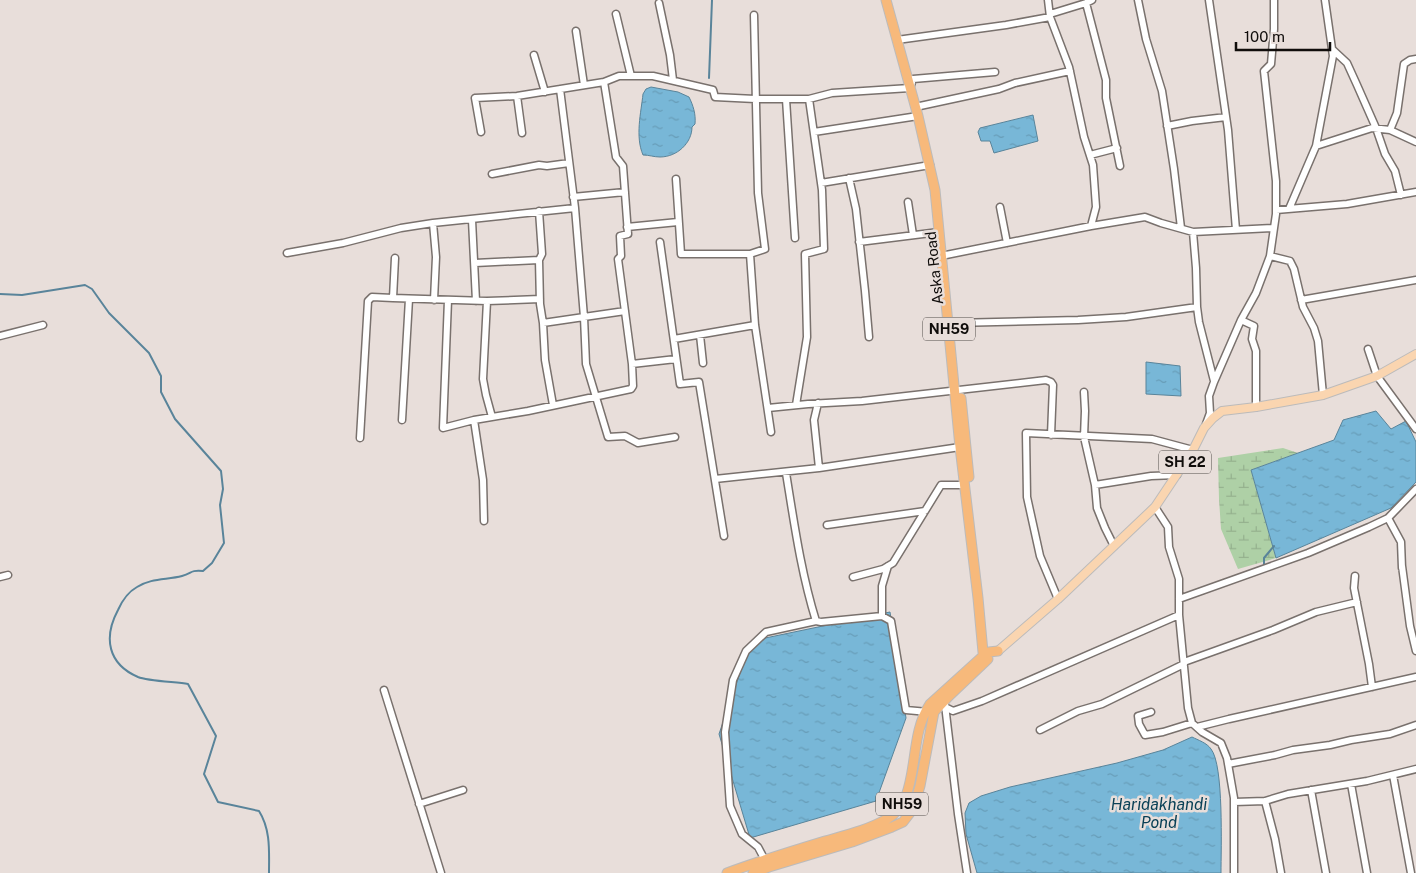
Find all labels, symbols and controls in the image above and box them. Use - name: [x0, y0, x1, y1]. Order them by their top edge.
- scale bar: [1236, 20, 1330, 52]
- text: 100 m: [1244, 28, 1285, 45]
- street label: Aska Road: [922, 230, 946, 306]
- road number: NH59: [923, 318, 975, 340]
- road number: SH 22: [1159, 451, 1211, 474]
- road number: NH59: [876, 792, 928, 816]
- water label: Haridakhandi Pond: [1111, 795, 1207, 832]

